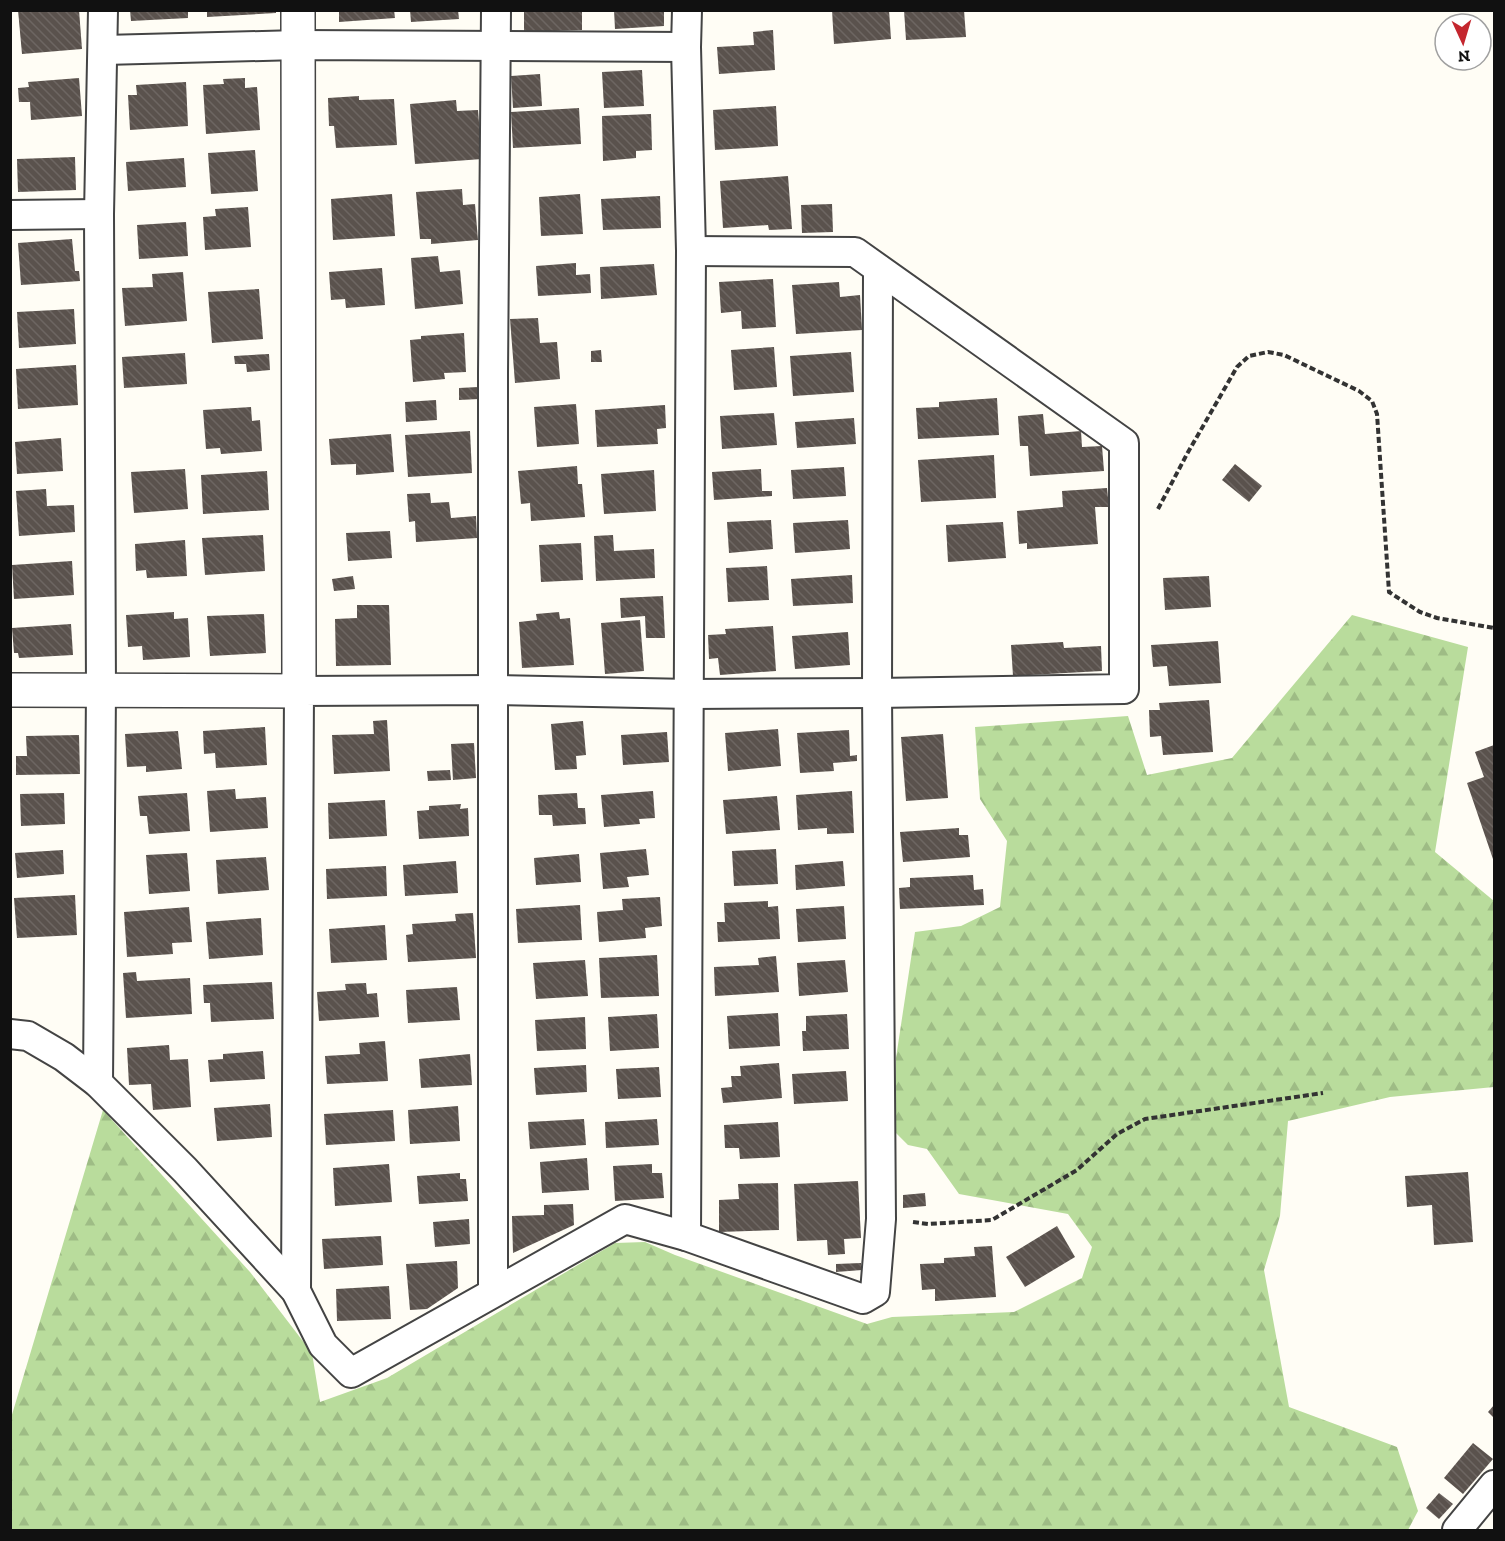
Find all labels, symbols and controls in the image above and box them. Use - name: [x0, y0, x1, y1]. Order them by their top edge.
- north arrow: [1433, 12, 1493, 72]
- text: N: [1457, 47, 1471, 66]

